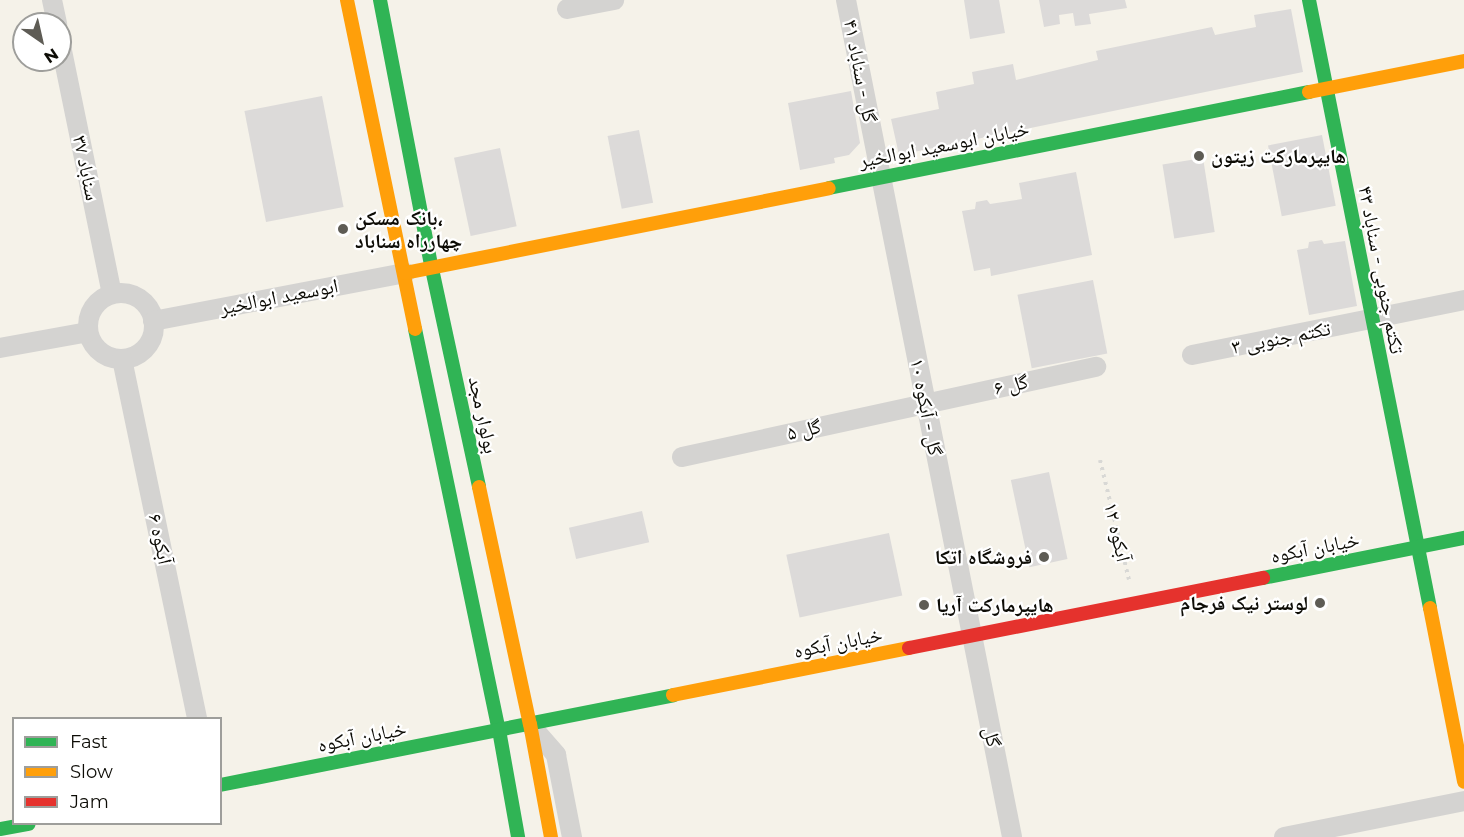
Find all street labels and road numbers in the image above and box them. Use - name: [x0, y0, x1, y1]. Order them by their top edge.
- street label: گل - سناباد ۴۱: [838, 17, 882, 125]
- street label: خیابان ابوسعید ابوالخیر: [857, 117, 1031, 173]
- street label: سناباد ۳۷: [67, 133, 105, 203]
- street label: تکتم جنوبی - سناباد ۴۳: [1353, 184, 1409, 356]
- street label: ابوسعید ابوالخیر: [218, 274, 340, 320]
- street label: تکتم جنوبی ۳: [1229, 317, 1333, 359]
- street label: گل - آبکوه ۱۰: [905, 356, 947, 458]
- street label: گل ۶: [992, 370, 1030, 400]
- street label: بولوار مجد: [463, 374, 503, 456]
- street label: گل ۵: [785, 414, 823, 446]
- street label: آبکوه ۱۲: [1099, 500, 1135, 564]
- street label: آبکوه ۶: [143, 511, 177, 567]
- street label: خیابان آبکوه: [1269, 528, 1361, 568]
- street label: خیابان آبکوه: [792, 623, 884, 663]
- street label: خیابان آبکوه: [316, 717, 408, 757]
- street label: گل: [978, 725, 1006, 749]

